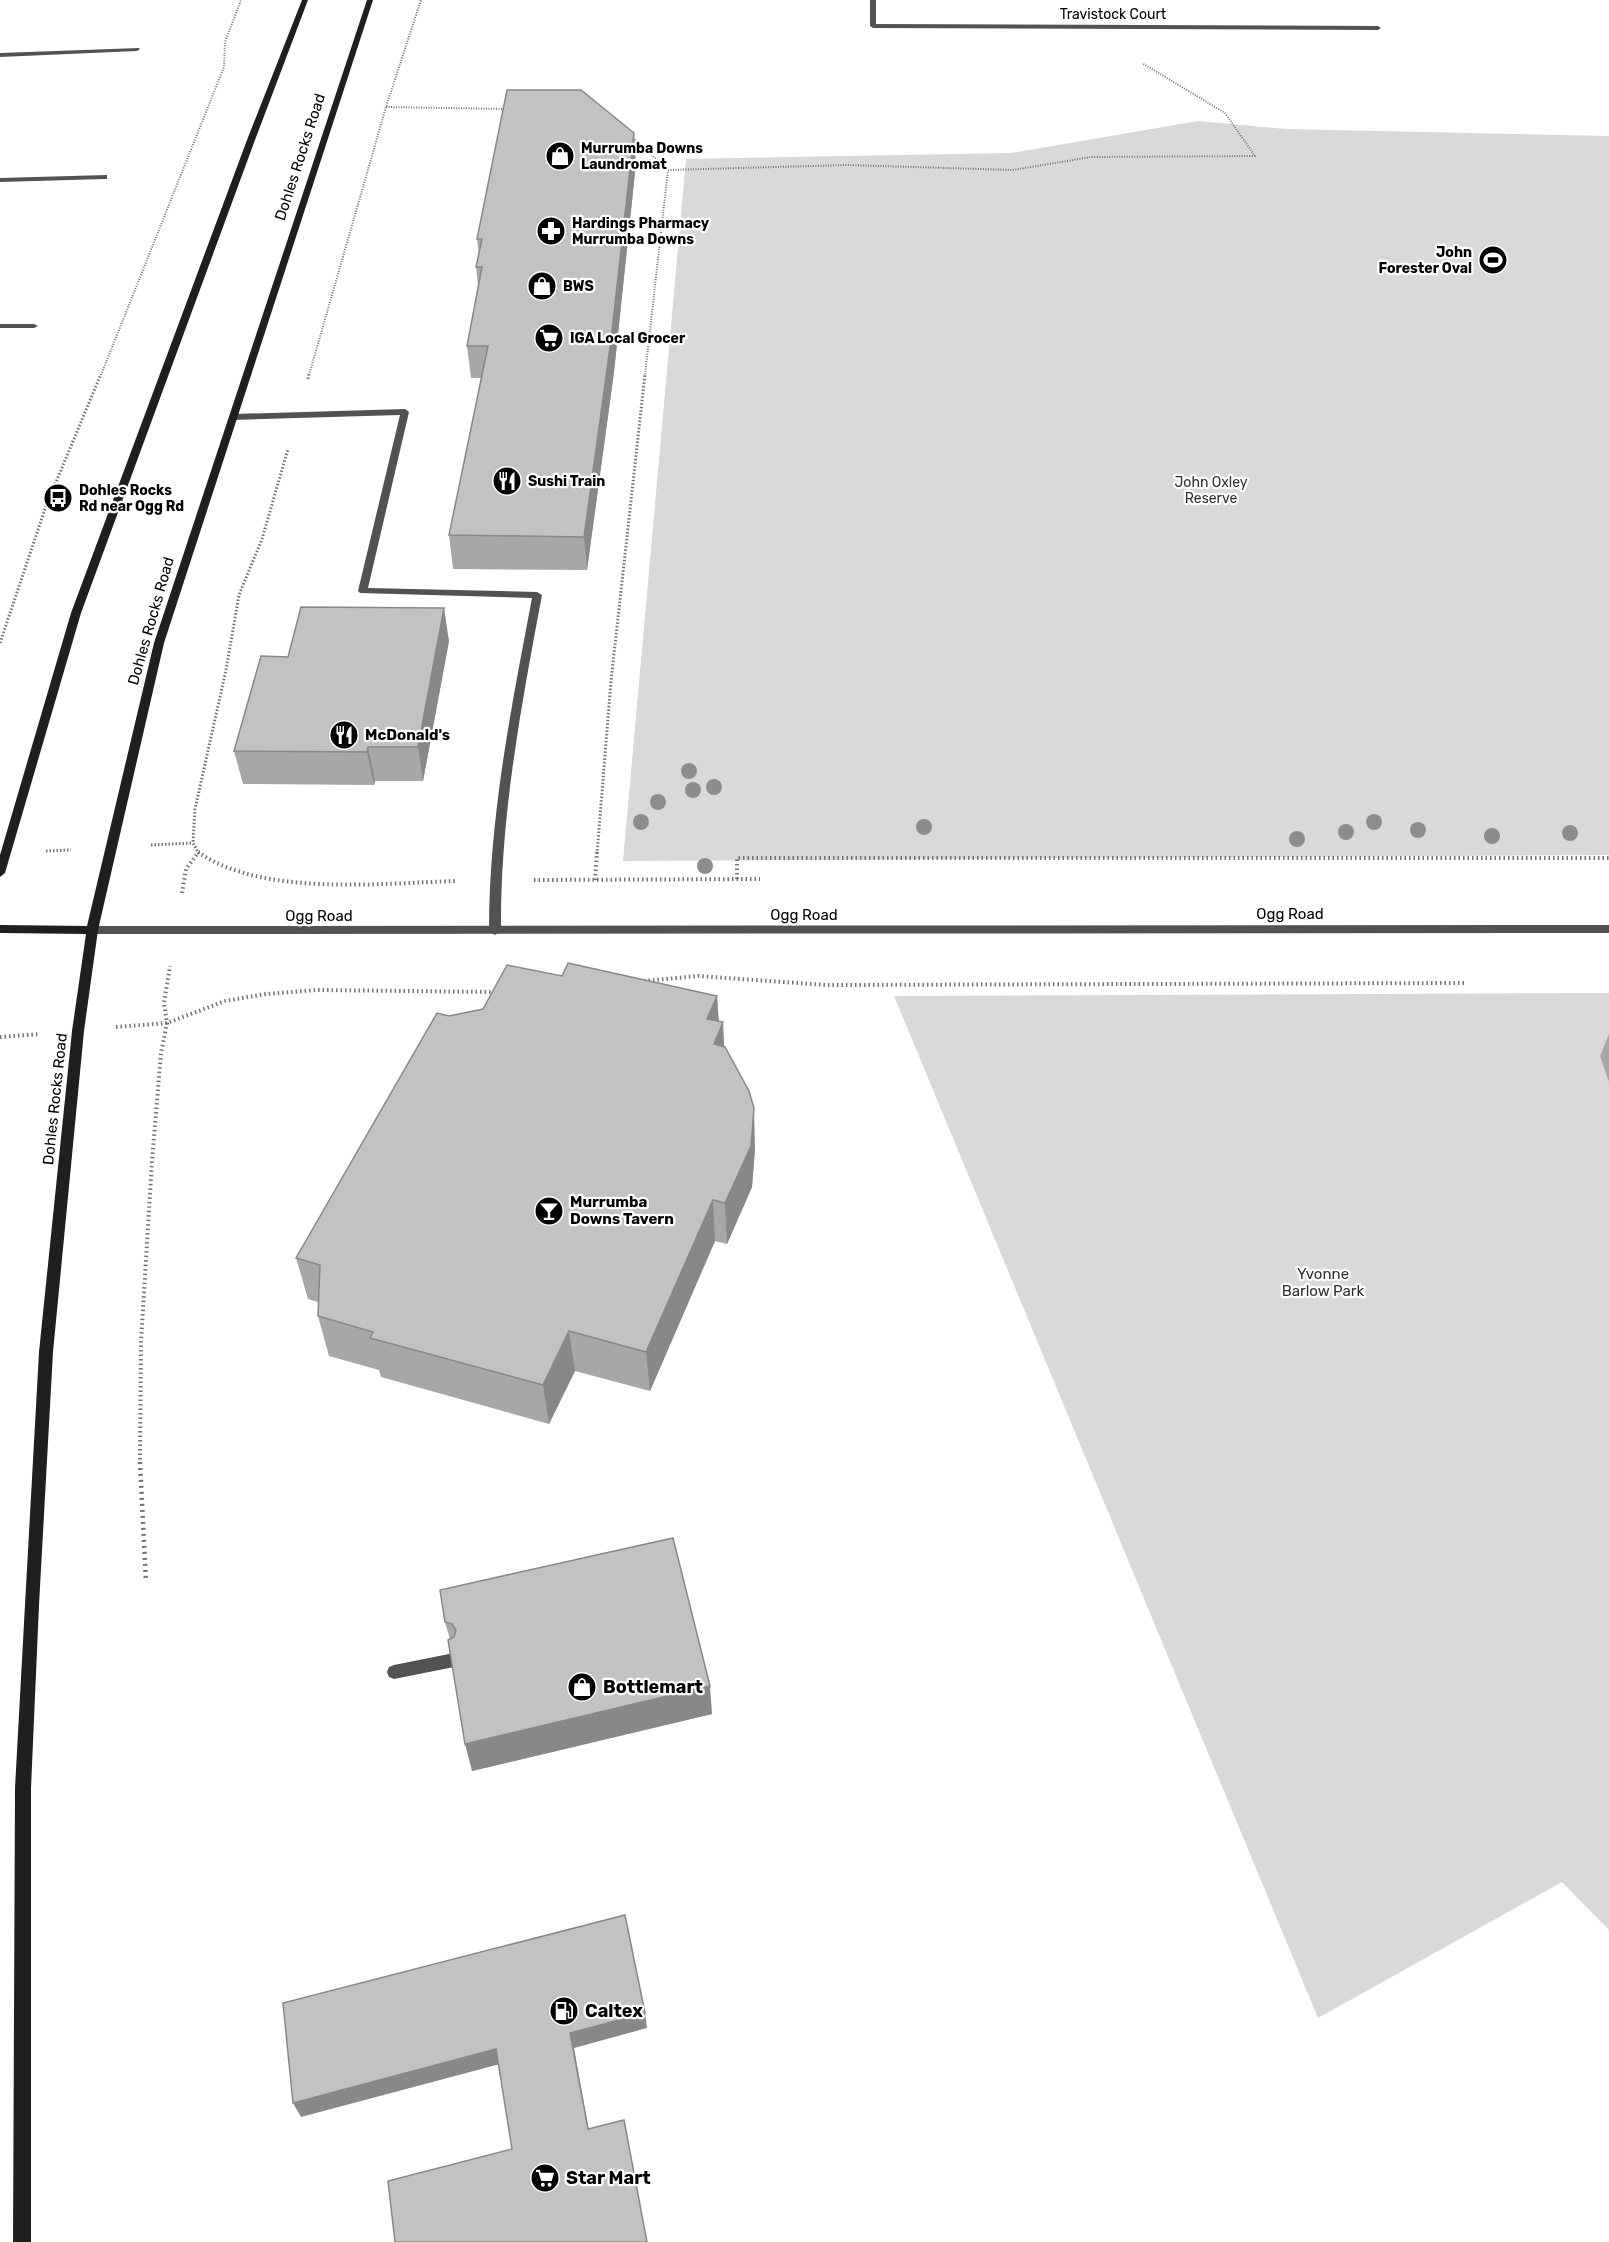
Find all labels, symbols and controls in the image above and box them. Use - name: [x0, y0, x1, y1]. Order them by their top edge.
- street label: Travistock Court: [1060, 6, 1167, 23]
- street label: Dohles Rocks Road: [271, 91, 329, 223]
- shop icon: Murrumba Downs Laundromat: [544, 140, 576, 172]
- place label: Murrumba Downs Laundromat: [581, 140, 703, 173]
- pharmacy icon: Hardings Pharmacy Murrumba Downs: [535, 215, 567, 247]
- place label: Hardings Pharmacy Murrumba Downs: [572, 215, 710, 248]
- place label: John Forester Oval: [1378, 244, 1472, 277]
- sports icon: John Forester Oval: [1477, 244, 1509, 276]
- shop icon: BWS: [526, 270, 558, 302]
- place label: BWS: [563, 278, 594, 295]
- supermarket icon: IGA Local Grocer: [533, 322, 565, 354]
- place label: IGA Local Grocer: [570, 330, 686, 347]
- restaurant icon: Sushi Train: [491, 465, 523, 497]
- place label: Sushi Train: [528, 473, 605, 490]
- park label: John Oxley Reserve: [1174, 474, 1248, 507]
- bus stop icon: Dohles Rocks Rd near Ogg Rd: [42, 482, 74, 514]
- place label: Dohles Rocks Rd near Ogg Rd: [79, 482, 184, 515]
- street label: Dohles Rocks Road: [124, 555, 178, 687]
- restaurant icon: McDonald's: [328, 719, 360, 751]
- place label: McDonald's: [365, 726, 450, 744]
- street label: Ogg Road: [1256, 905, 1324, 923]
- street label: Ogg Road: [770, 906, 838, 924]
- street label: Ogg Road: [285, 907, 353, 925]
- street label: Dohles Rocks Road: [39, 1032, 71, 1166]
- place label: Murrumba Downs Tavern: [570, 1193, 674, 1228]
- bar icon: Murrumba Downs Tavern: [533, 1195, 565, 1227]
- park label: Yvonne Barlow Park: [1282, 1265, 1365, 1300]
- shop icon: Bottlemart: [566, 1671, 598, 1703]
- place label: Bottlemart: [603, 1676, 703, 1698]
- fuel station icon: Caltex: [548, 1995, 580, 2027]
- place label: Caltex: [585, 2000, 643, 2022]
- supermarket icon: Star Mart: [529, 2162, 561, 2194]
- place label: Star Mart: [566, 2167, 651, 2189]

